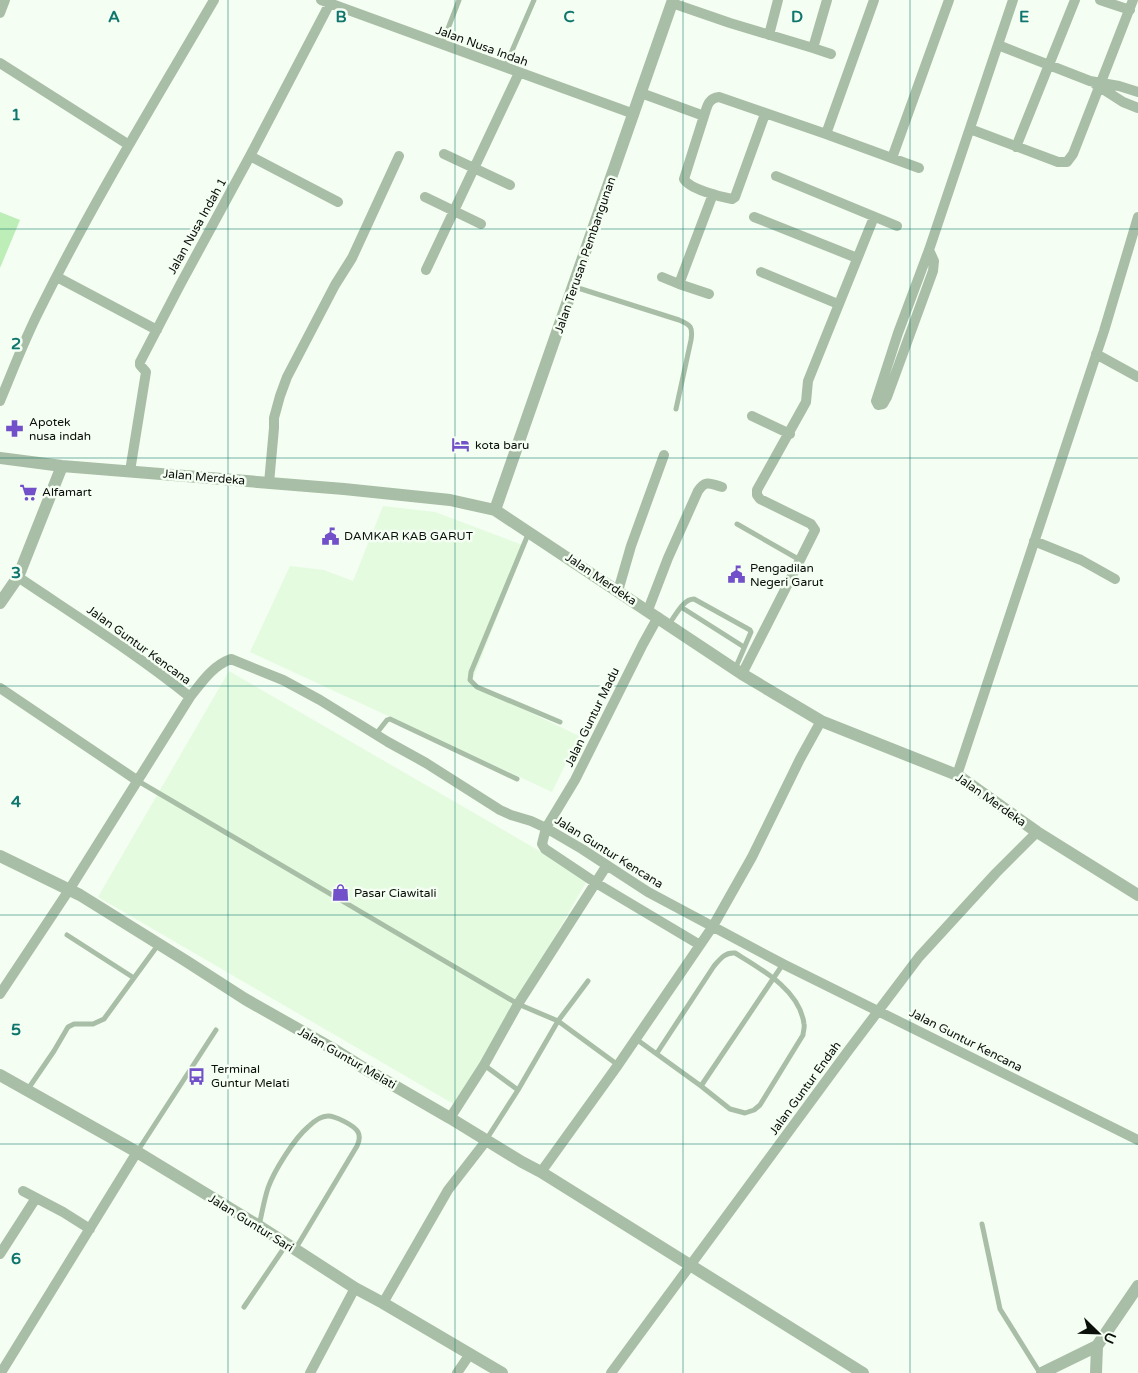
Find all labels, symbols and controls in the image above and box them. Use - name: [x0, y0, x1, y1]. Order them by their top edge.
- text: A: [108, 7, 120, 27]
- text: B: [335, 7, 347, 27]
- text: C: [563, 7, 575, 27]
- text: D: [791, 7, 803, 27]
- text: E: [1019, 7, 1029, 27]
- street label: Jalan Nusa Indah: [434, 23, 530, 69]
- text: 1: [11, 105, 21, 125]
- street label: Jalan Nusa Indah 1: [165, 175, 229, 277]
- street label: Jalan Terusan Pembangunan: [552, 175, 618, 335]
- text: 2: [11, 334, 21, 354]
- place label: Apotek nusa indah: [29, 415, 91, 443]
- pharmacy icon: Apotek nusa indah: [5, 419, 25, 439]
- hotel icon: kota baru: [451, 435, 471, 455]
- place label: kota baru: [475, 438, 529, 452]
- street label: Jalan Merdeka: [162, 466, 246, 488]
- supermarket icon: Alfamart: [18, 482, 38, 502]
- place label: Alfamart: [42, 485, 92, 499]
- public building icon: DAMKAR KAB GARUT: [320, 526, 340, 546]
- place label: DAMKAR KAB GARUT: [344, 529, 474, 543]
- street label: Jalan Merdeka: [563, 550, 639, 608]
- place label: Pengadilan Negeri Garut: [750, 561, 824, 589]
- text: 3: [11, 563, 21, 583]
- public building icon: Pengadilan Negeri Garut: [726, 565, 746, 585]
- street label: Jalan Guntur Kencana: [84, 603, 194, 687]
- street label: Jalan Guntur Madu: [562, 665, 622, 769]
- street label: Jalan Merdeka: [953, 771, 1029, 829]
- text: 4: [11, 792, 21, 812]
- street label: Jalan Guntur Kencana: [552, 813, 666, 891]
- shop icon: Pasar Ciawitali: [330, 883, 350, 903]
- place label: Pasar Ciawitali: [354, 886, 436, 900]
- street label: Jalan Guntur Kencana: [907, 1005, 1025, 1075]
- text: 5: [11, 1020, 21, 1040]
- street label: Jalan Guntur Melati: [295, 1024, 399, 1092]
- street label: Jalan Guntur Endah: [766, 1039, 844, 1137]
- place label: Terminal Guntur Melati: [211, 1062, 290, 1090]
- bus stop icon: Terminal Guntur Melati: [187, 1066, 207, 1086]
- street label: Jalan Guntur Sari: [206, 1191, 296, 1255]
- text: 6: [11, 1249, 21, 1269]
- north arrow: [1073, 1308, 1123, 1358]
- text: U: [1100, 1330, 1119, 1346]

